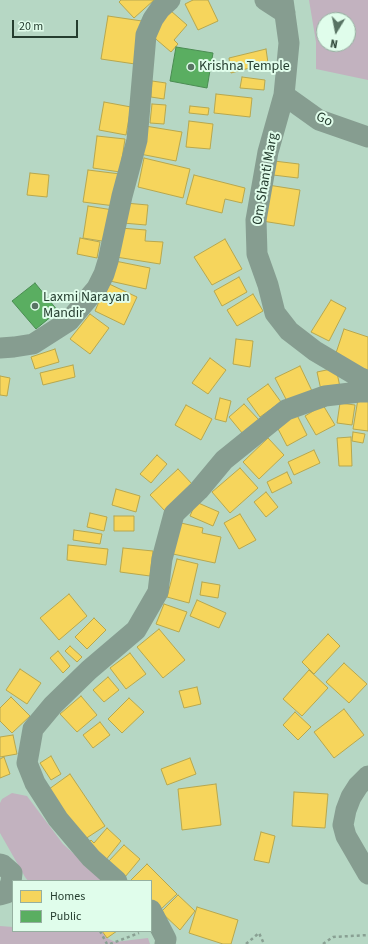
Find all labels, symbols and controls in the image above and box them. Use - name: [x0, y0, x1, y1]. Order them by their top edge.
- scale bar: [14, 12, 80, 38]
- north arrow: [316, 12, 356, 52]
- text: 20 m: [19, 18, 43, 35]
- text: N: [329, 35, 339, 51]
- place label: Krishna Temple: [199, 59, 290, 75]
- marker: Krishna Temple: [186, 62, 196, 72]
- street label: Go: [313, 109, 335, 131]
- street label: Om Shanti Marg: [250, 132, 282, 226]
- place label: Laxmi Narayan Mandir: [43, 290, 130, 322]
- marker: Laxmi Narayan Mandir: [30, 301, 40, 311]
- legend: [12, 880, 152, 932]
- text: Homes: [50, 888, 85, 905]
- text: Public: [50, 908, 81, 925]

